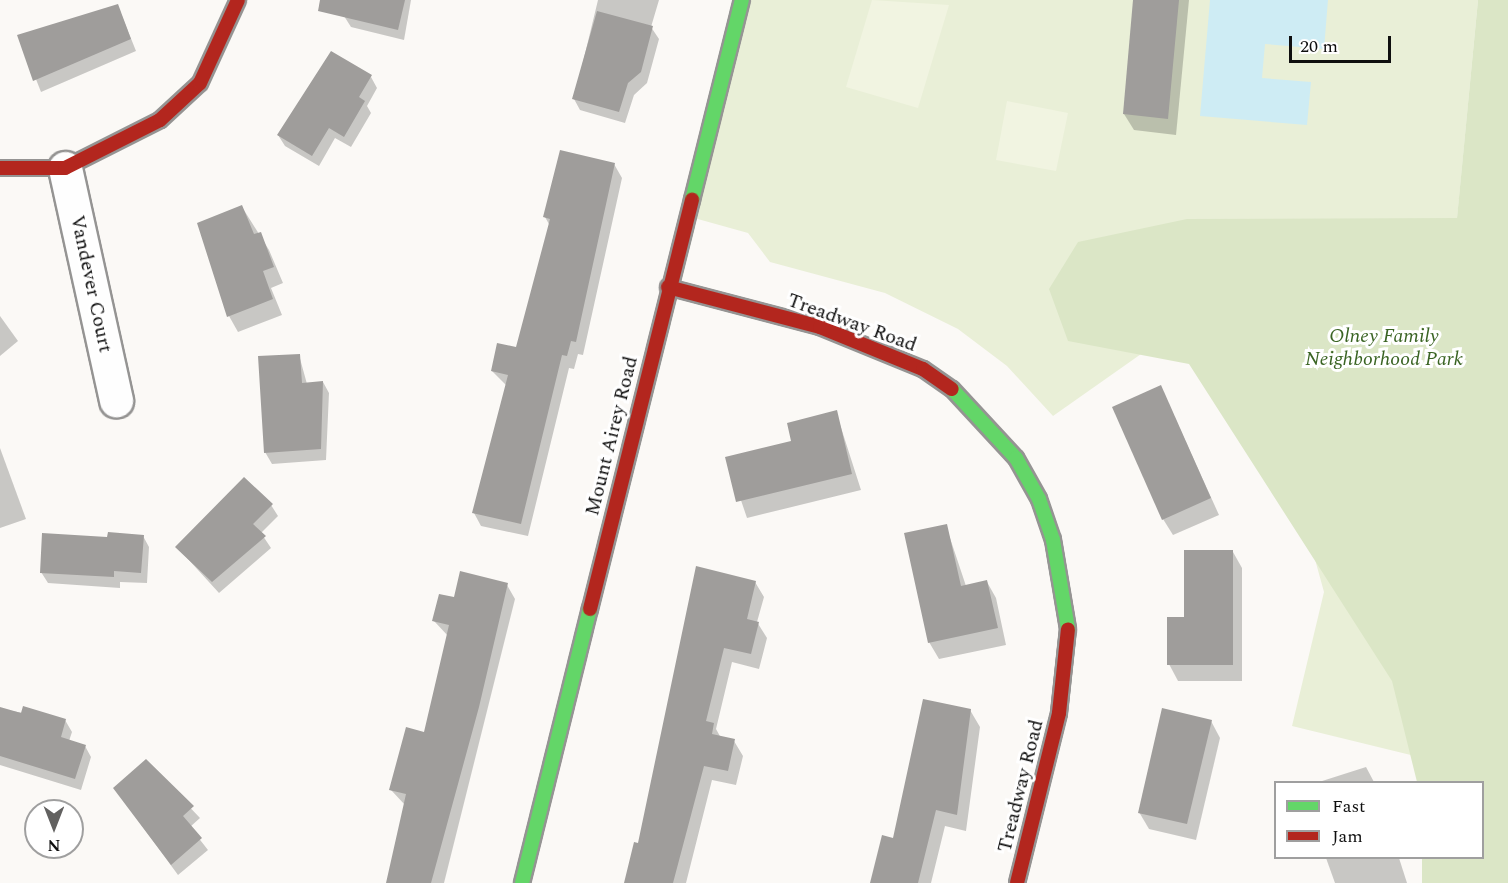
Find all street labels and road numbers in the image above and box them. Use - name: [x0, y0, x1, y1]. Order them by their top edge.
- street label: Vandever Court: [65, 213, 117, 355]
- street label: Treadway Road: [784, 288, 920, 358]
- street label: Mount Airey Road: [581, 354, 643, 518]
- street label: Treadway Road: [993, 717, 1049, 855]

